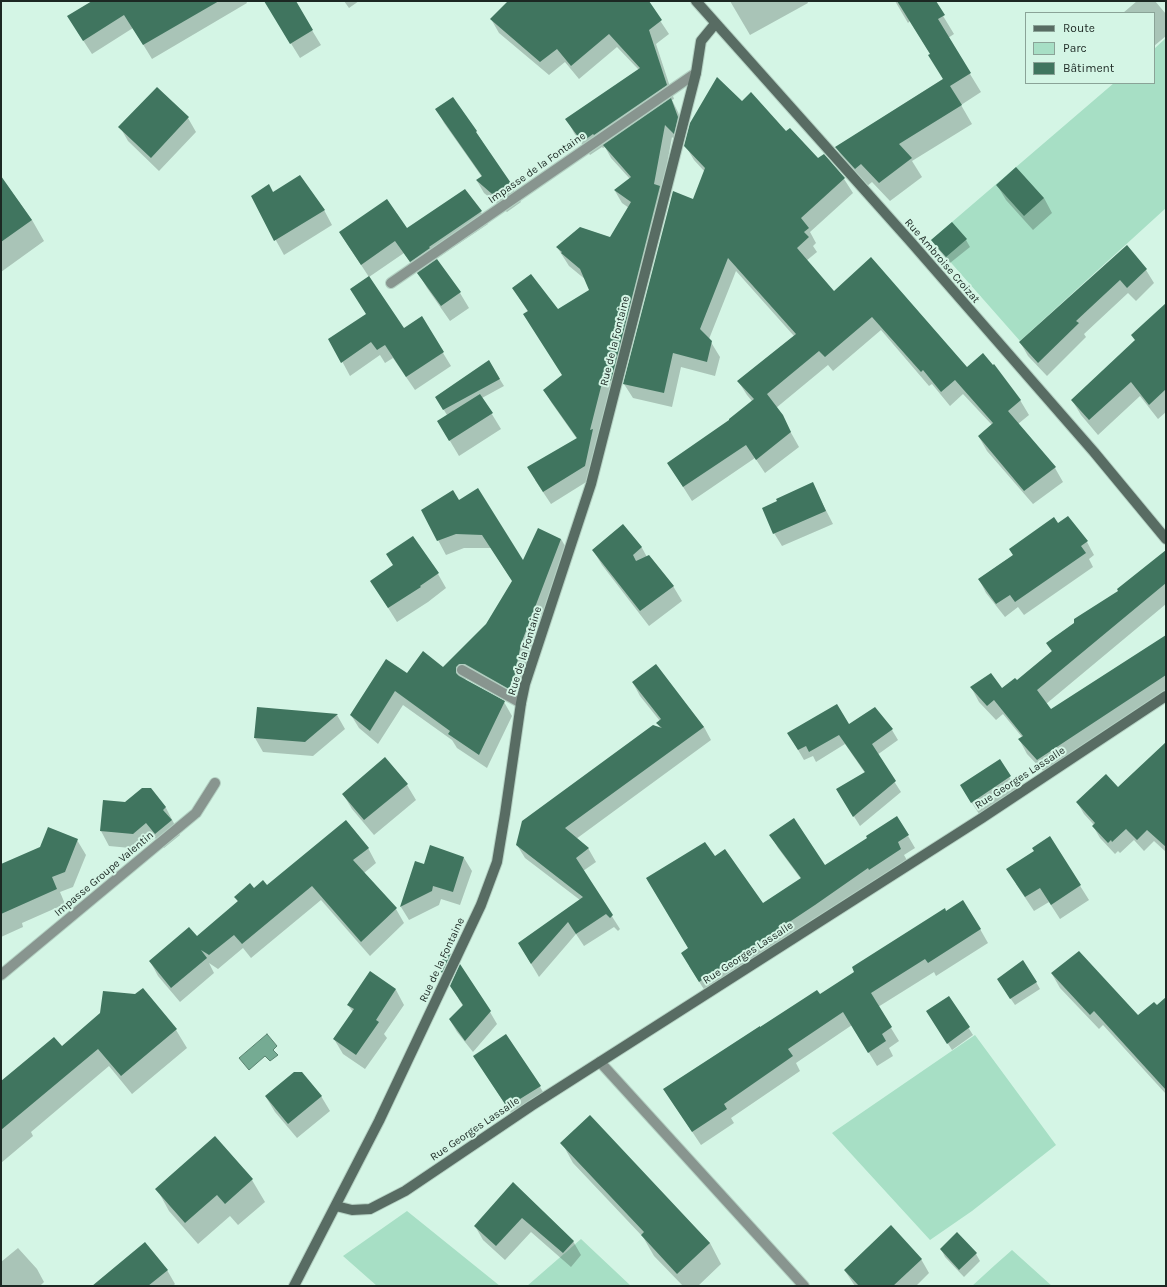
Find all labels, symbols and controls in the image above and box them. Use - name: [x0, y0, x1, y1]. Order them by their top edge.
- legend: [1025, 12, 1155, 84]
- text: Route: [1063, 21, 1095, 35]
- text: Parc: [1063, 41, 1087, 55]
- text: Bâtiment: [1063, 61, 1114, 75]
- street label: Impasse de la Fontaine: [486, 129, 588, 207]
- street label: Rue Ambroise Croizat: [902, 216, 982, 306]
- street label: Rue de la Fontaine: [597, 295, 633, 387]
- street label: Rue de la Fontaine: [505, 605, 545, 697]
- street label: Rue Georges Lassalle: [972, 744, 1068, 812]
- street label: Impasse Groupe Valentin: [52, 829, 156, 919]
- street label: Rue de la Fontaine: [417, 915, 467, 1005]
- street label: Rue Georges Lassalle: [700, 919, 796, 987]
- street label: Rue Georges Lassalle: [428, 1094, 522, 1164]

